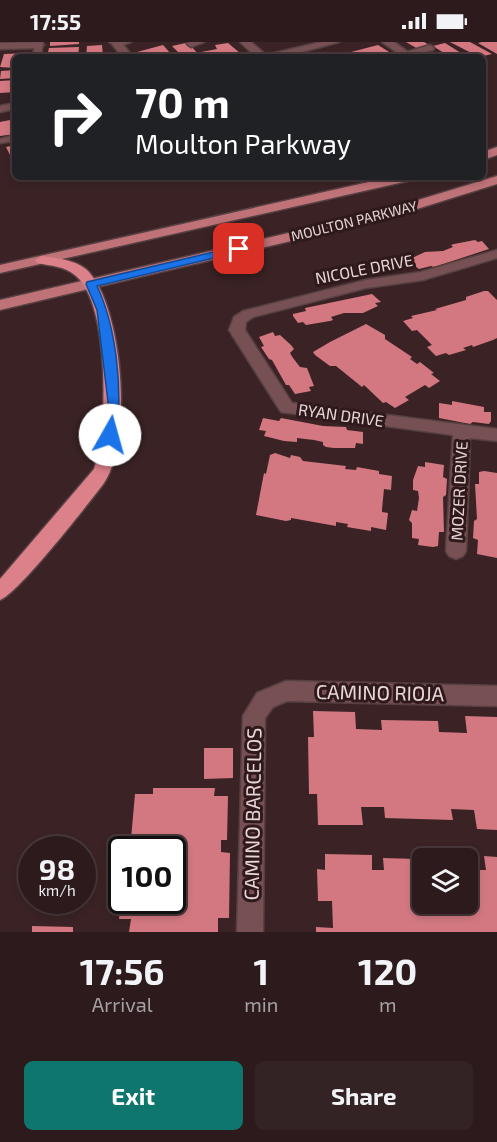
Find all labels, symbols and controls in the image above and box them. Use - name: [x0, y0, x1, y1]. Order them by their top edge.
- text: 17:55: [30, 8, 81, 34]
- text: 70 m: [135, 76, 230, 126]
- icon: right: [36, 78, 114, 156]
- text: Moulton Parkway: [135, 127, 351, 159]
- street label: MOULTON PARKWAY: [289, 197, 419, 244]
- pin: [213, 223, 264, 274]
- icon: arrive: [222, 232, 255, 265]
- street label: NICOLE DRIVE: [313, 250, 414, 287]
- street label: RYAN DRIVE: [297, 399, 385, 430]
- position arrow: [78, 403, 142, 467]
- street label: MOZER DRIVE: [446, 441, 471, 541]
- street label: CAMINO RIOJA: [316, 679, 445, 705]
- street label: CAMINO BARCELOS: [238, 727, 266, 901]
- speed limit sign: 100: [108, 836, 186, 914]
- map controls: [412, 848, 478, 914]
- button: layers: [412, 848, 478, 914]
- text: 98: [39, 850, 75, 886]
- text: km/h: [38, 881, 76, 899]
- text: 17:56: [80, 949, 165, 992]
- text: 1: [254, 949, 269, 992]
- text: 120: [358, 949, 417, 992]
- text: Arrival: [92, 992, 153, 1016]
- text: min: [244, 992, 278, 1016]
- text: m: [379, 992, 396, 1016]
- button: Exit: [24, 1061, 243, 1130]
- button: Share: [255, 1061, 473, 1130]

